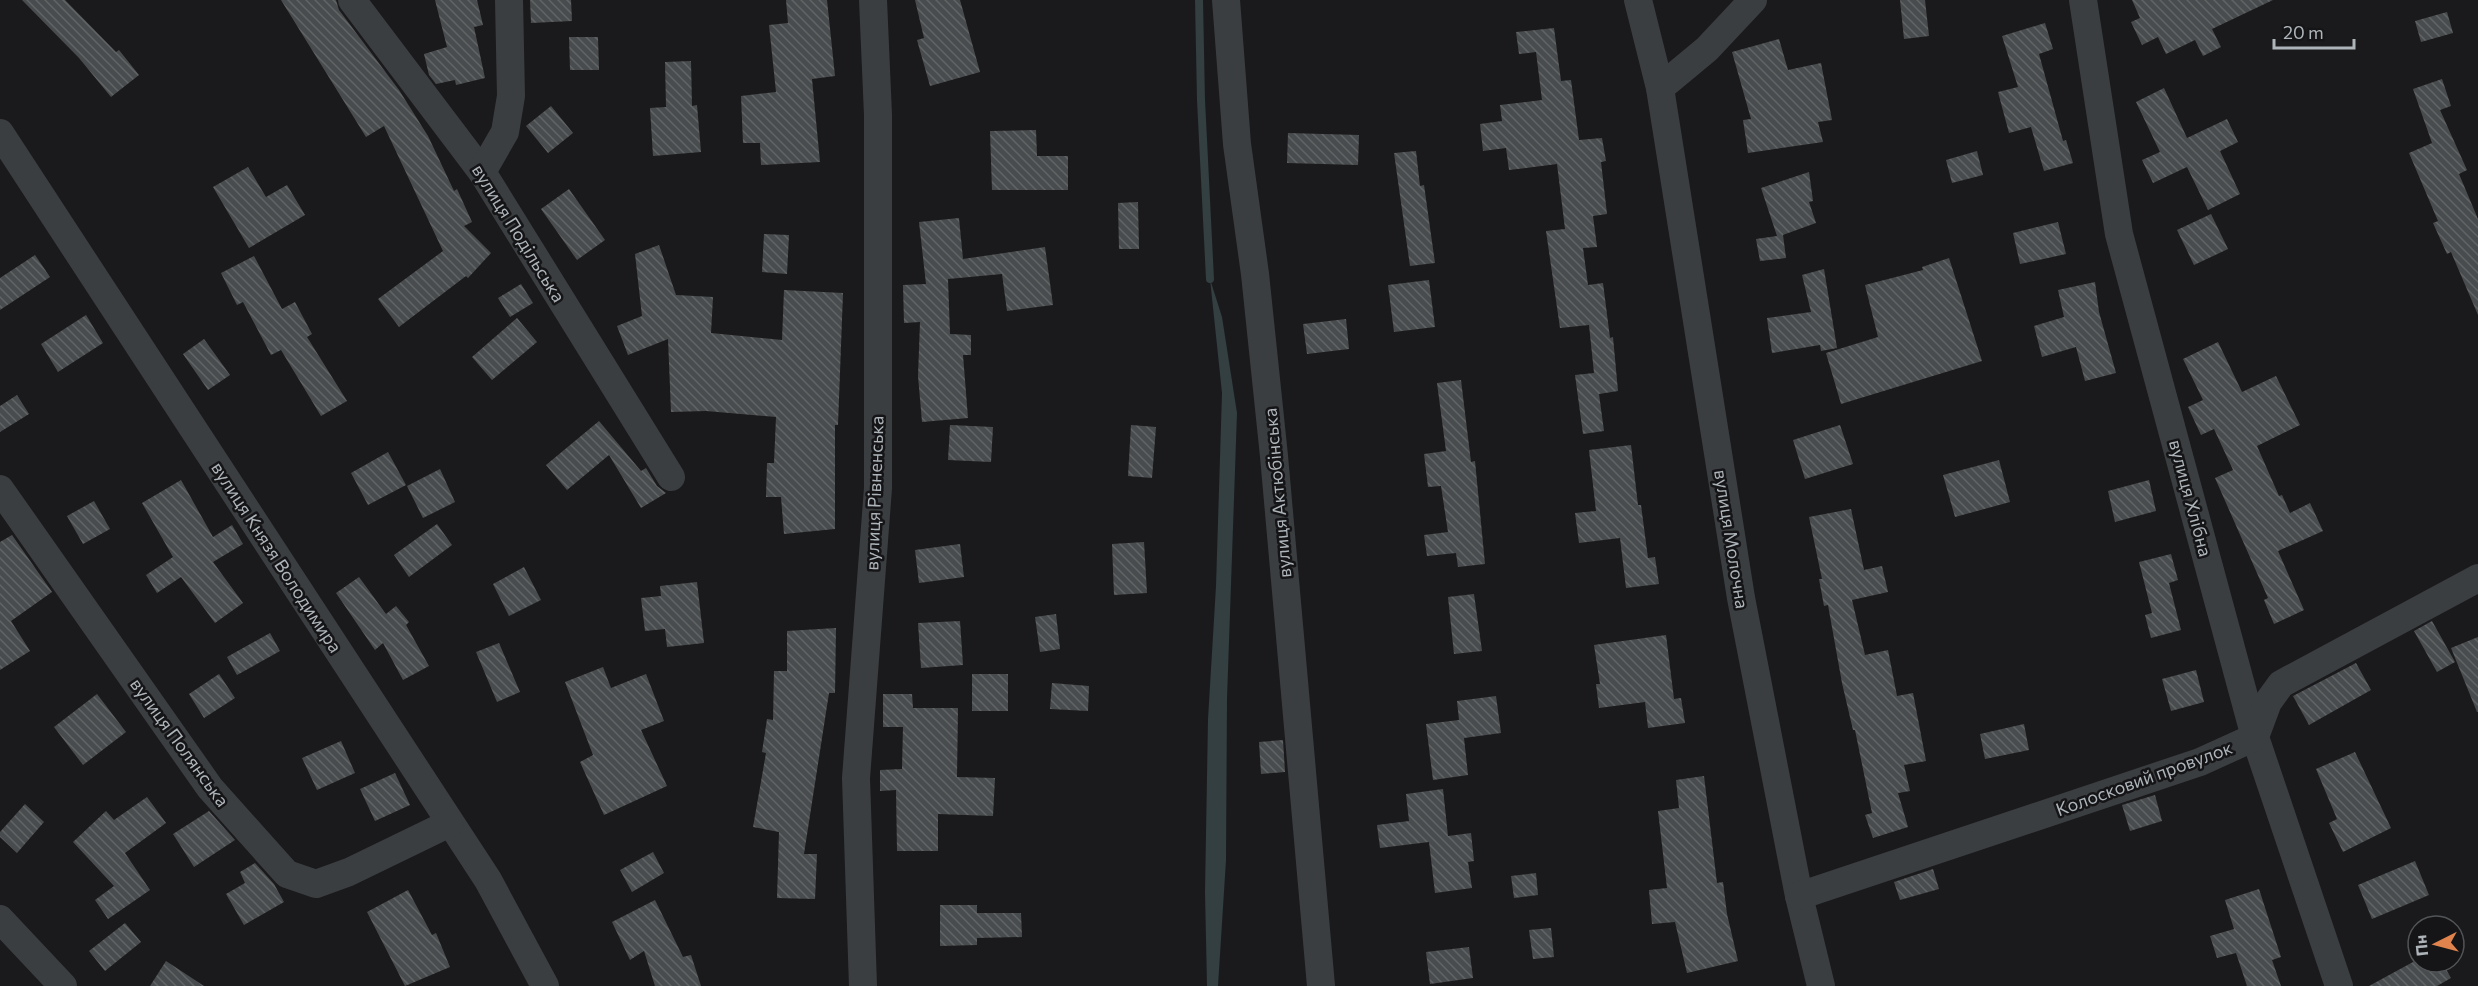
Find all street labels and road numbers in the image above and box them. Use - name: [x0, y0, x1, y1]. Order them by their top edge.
- street label: вулиця Подільська: [468, 160, 570, 306]
- street label: вулиця Актюбінська: [1259, 407, 1295, 579]
- street label: вулиця Рівненська: [860, 415, 888, 571]
- street label: вулиця Хлібна: [2165, 437, 2217, 559]
- street label: вулиця Князя Володимира: [207, 458, 347, 656]
- street label: вулиця Молочна: [1710, 468, 1754, 610]
- street label: вулиця Полянська: [126, 673, 234, 811]
- street label: Колосковий провулок: [2053, 736, 2236, 820]

